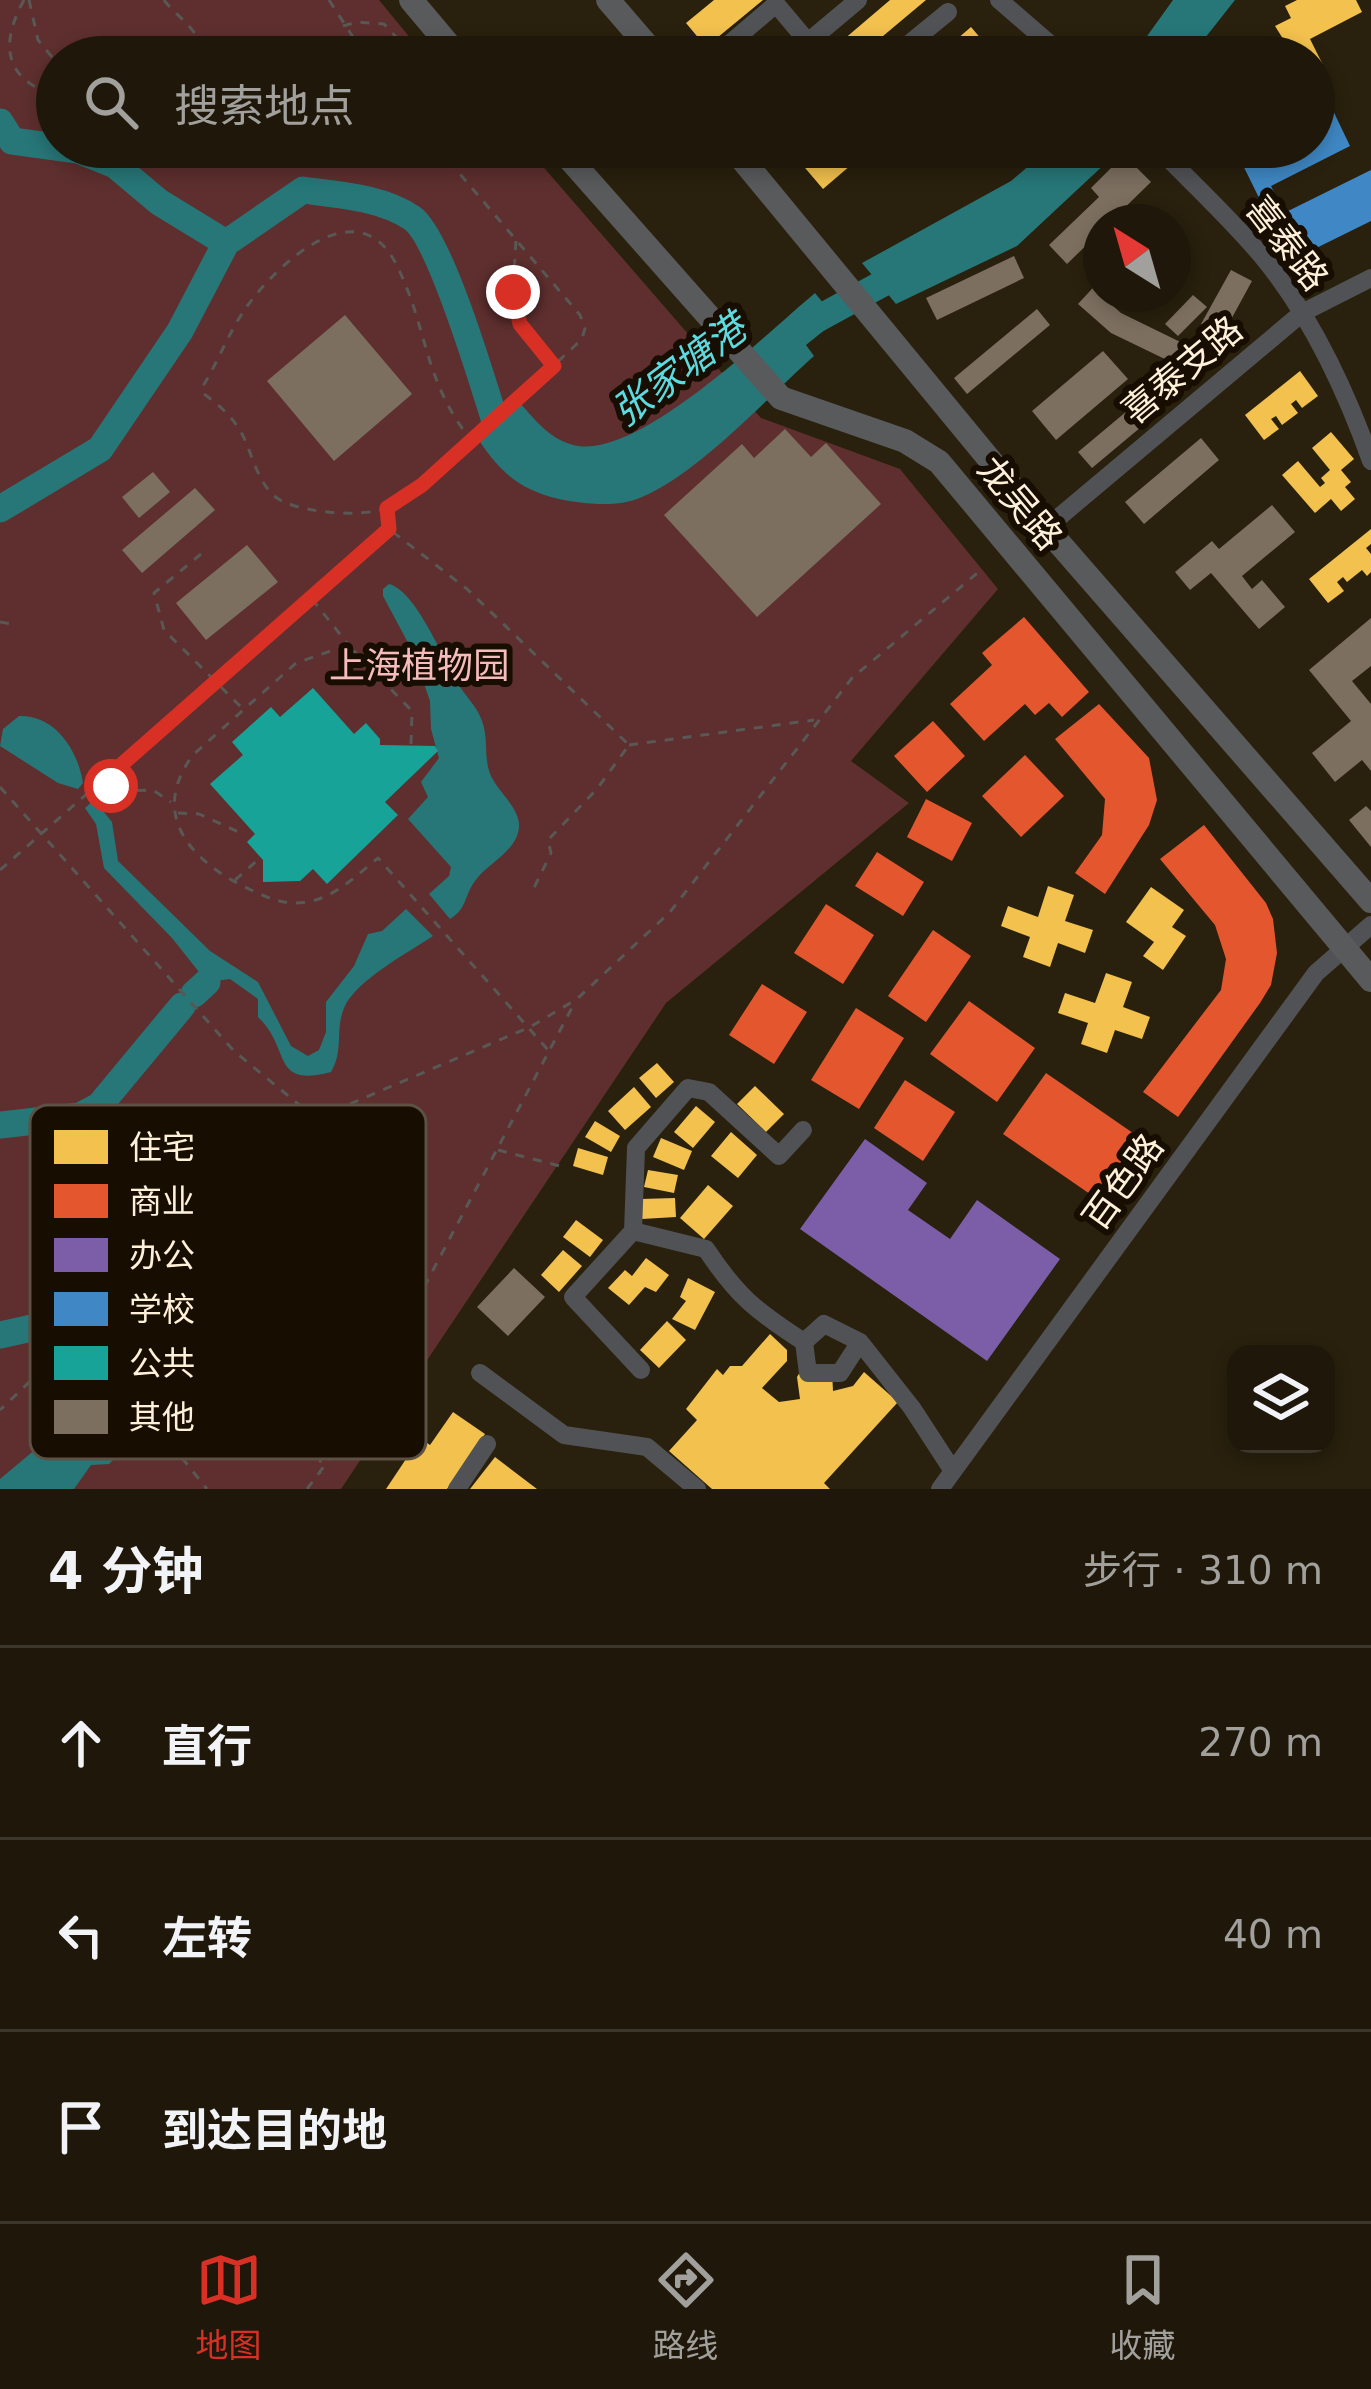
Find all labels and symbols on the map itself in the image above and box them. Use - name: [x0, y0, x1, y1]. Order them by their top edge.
- street label: 喜泰路: [1238, 188, 1336, 298]
- north arrow: [1083, 204, 1191, 312]
- route end: [486, 265, 540, 319]
- water label: 张家塘港: [603, 302, 759, 435]
- street label: 喜泰支路: [1114, 308, 1250, 432]
- street label: 龙吴路: [970, 448, 1070, 558]
- park label: 上海植物园: [329, 645, 509, 686]
- route start: [84, 759, 138, 813]
- legend: [30, 1105, 426, 1459]
- street label: 百色路: [1075, 1126, 1171, 1238]
- text: 住宅: [129, 1128, 195, 1167]
- text: 商业: [129, 1182, 195, 1221]
- text: 办公: [129, 1236, 195, 1275]
- text: 学校: [129, 1290, 195, 1329]
- text: 公共: [129, 1344, 195, 1383]
- text: 其他: [129, 1398, 195, 1437]

